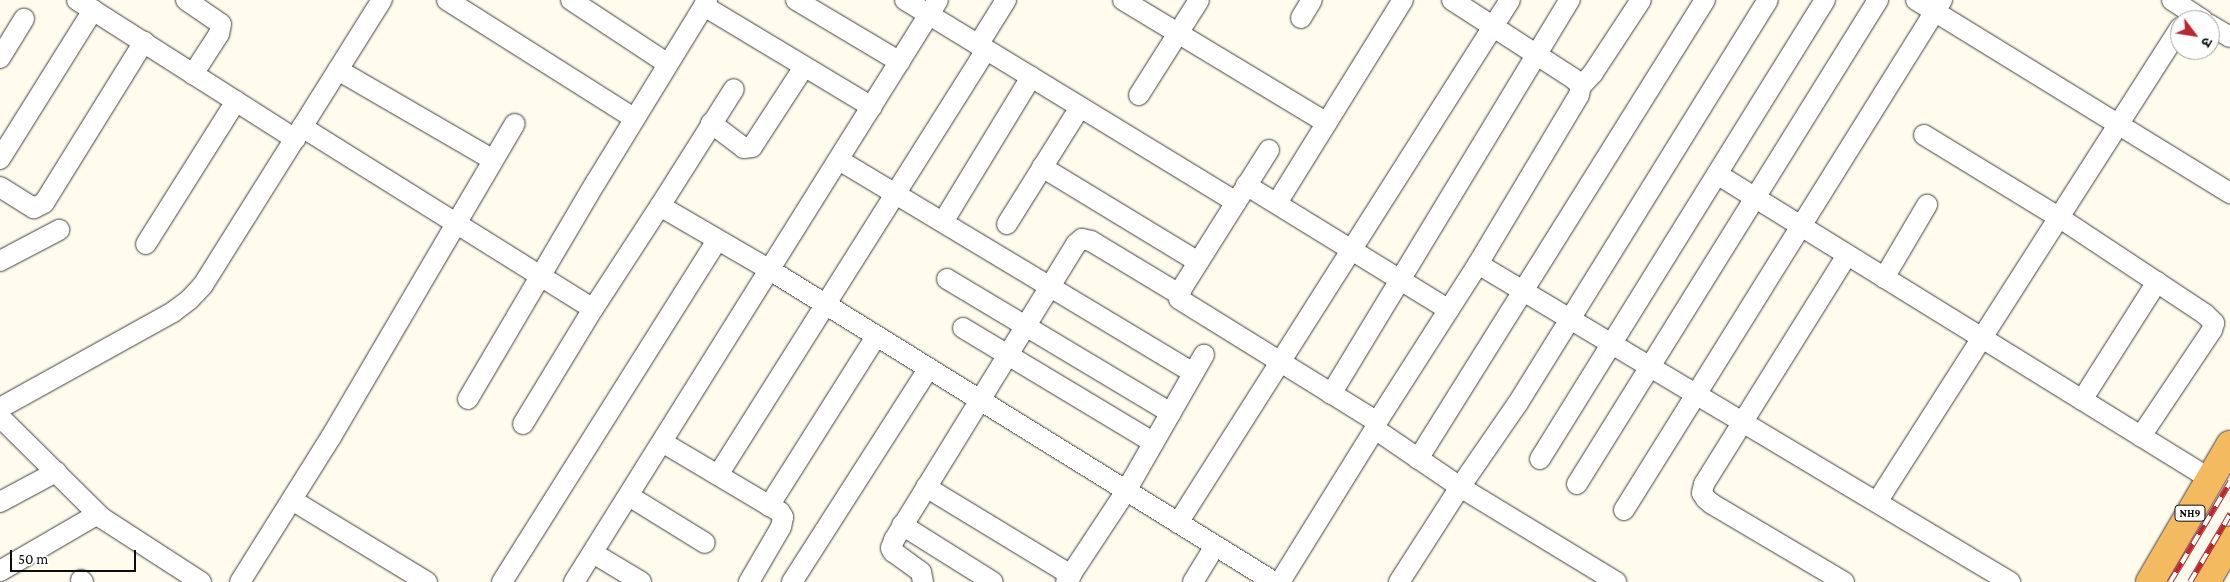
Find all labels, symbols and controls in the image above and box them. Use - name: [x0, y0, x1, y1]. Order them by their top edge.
- north arrow: [2170, 10, 2220, 60]
- text: उ: [2198, 35, 2216, 50]
- road number: NH9: [2174, 504, 2206, 522]
- scale bar: [12, 540, 139, 572]
- text: 50 m: [18, 551, 48, 567]

